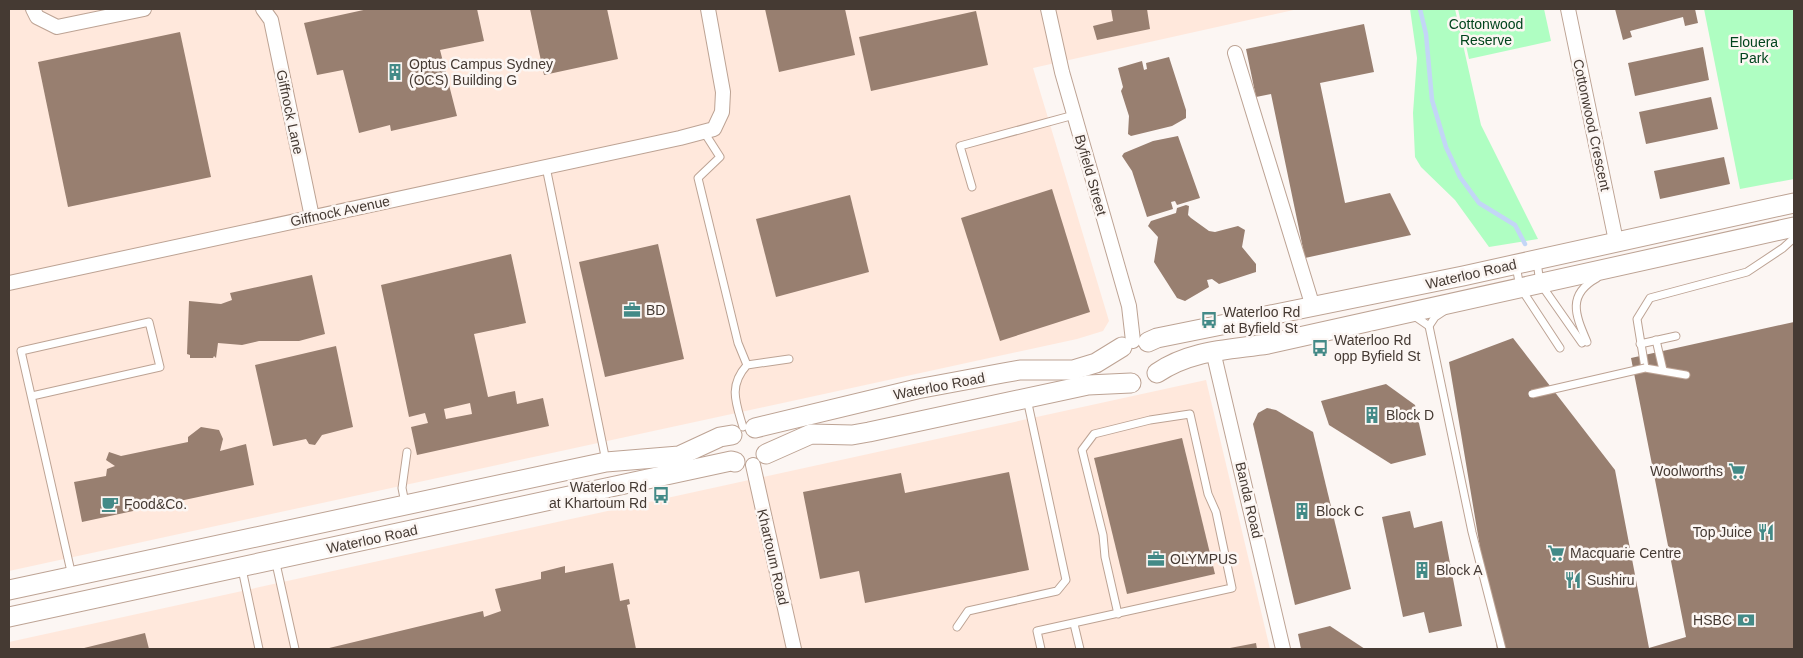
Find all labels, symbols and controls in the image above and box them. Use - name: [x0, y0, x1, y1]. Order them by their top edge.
- park label: Cottonwood Reserve: [1449, 16, 1523, 48]
- park label: Elouera Park: [1730, 34, 1778, 66]
- place label: Optus Campus Sydney (OCS) Building G: [409, 56, 553, 88]
- street label: Cottonwood Crescent: [1570, 57, 1614, 193]
- building icon: Optus Campus Sydney (OCS) Building G: [385, 62, 405, 82]
- street label: Giffnock Lane: [273, 68, 307, 156]
- street label: Byfield Street: [1072, 133, 1110, 217]
- street label: Giffnock Avenue: [289, 193, 391, 229]
- street label: Waterloo Road: [1424, 256, 1518, 292]
- office icon: BD: [622, 300, 642, 320]
- place label: BD: [646, 302, 665, 318]
- place label: Waterloo Rd at Byfield St: [1223, 304, 1300, 336]
- bus stop icon: Waterloo Rd at Byfield St: [1199, 310, 1219, 330]
- place label: Waterloo Rd opp Byfield St: [1334, 332, 1420, 364]
- bus stop icon: Waterloo Rd opp Byfield St: [1310, 338, 1330, 358]
- street label: Waterloo Road: [892, 369, 986, 403]
- building icon: Block D: [1362, 405, 1382, 425]
- place label: Block D: [1386, 407, 1434, 423]
- street label: Banda Road: [1232, 460, 1266, 540]
- supermarket icon: Woolworths: [1727, 461, 1747, 481]
- place label: Woolworths: [1650, 463, 1723, 479]
- place label: Waterloo Rd at Khartoum Rd: [549, 479, 647, 511]
- bus stop icon: Waterloo Rd at Khartoum Rd: [651, 485, 671, 505]
- cafe icon: Food&Co.: [100, 494, 120, 514]
- place label: Food&Co.: [124, 496, 187, 512]
- building icon: Block C: [1292, 501, 1312, 521]
- place label: Block C: [1316, 503, 1364, 519]
- street label: Khartoum Road: [754, 507, 792, 607]
- street label: Waterloo Road: [325, 522, 419, 556]
- restaurant icon: Top Juice: [1756, 522, 1776, 542]
- place label: Top Juice: [1693, 524, 1752, 540]
- supermarket icon: Macquarie Centre: [1546, 543, 1566, 563]
- place label: Macquarie Centre: [1570, 545, 1681, 561]
- office icon: OLYMPUS: [1146, 549, 1166, 569]
- place label: OLYMPUS: [1170, 551, 1237, 567]
- building icon: Block A: [1412, 560, 1432, 580]
- place label: Block A: [1436, 562, 1483, 578]
- restaurant icon: Sushiru: [1563, 570, 1583, 590]
- place label: Sushiru: [1587, 572, 1634, 588]
- bank icon: HSBC: [1736, 610, 1756, 630]
- place label: HSBC: [1693, 612, 1732, 628]

